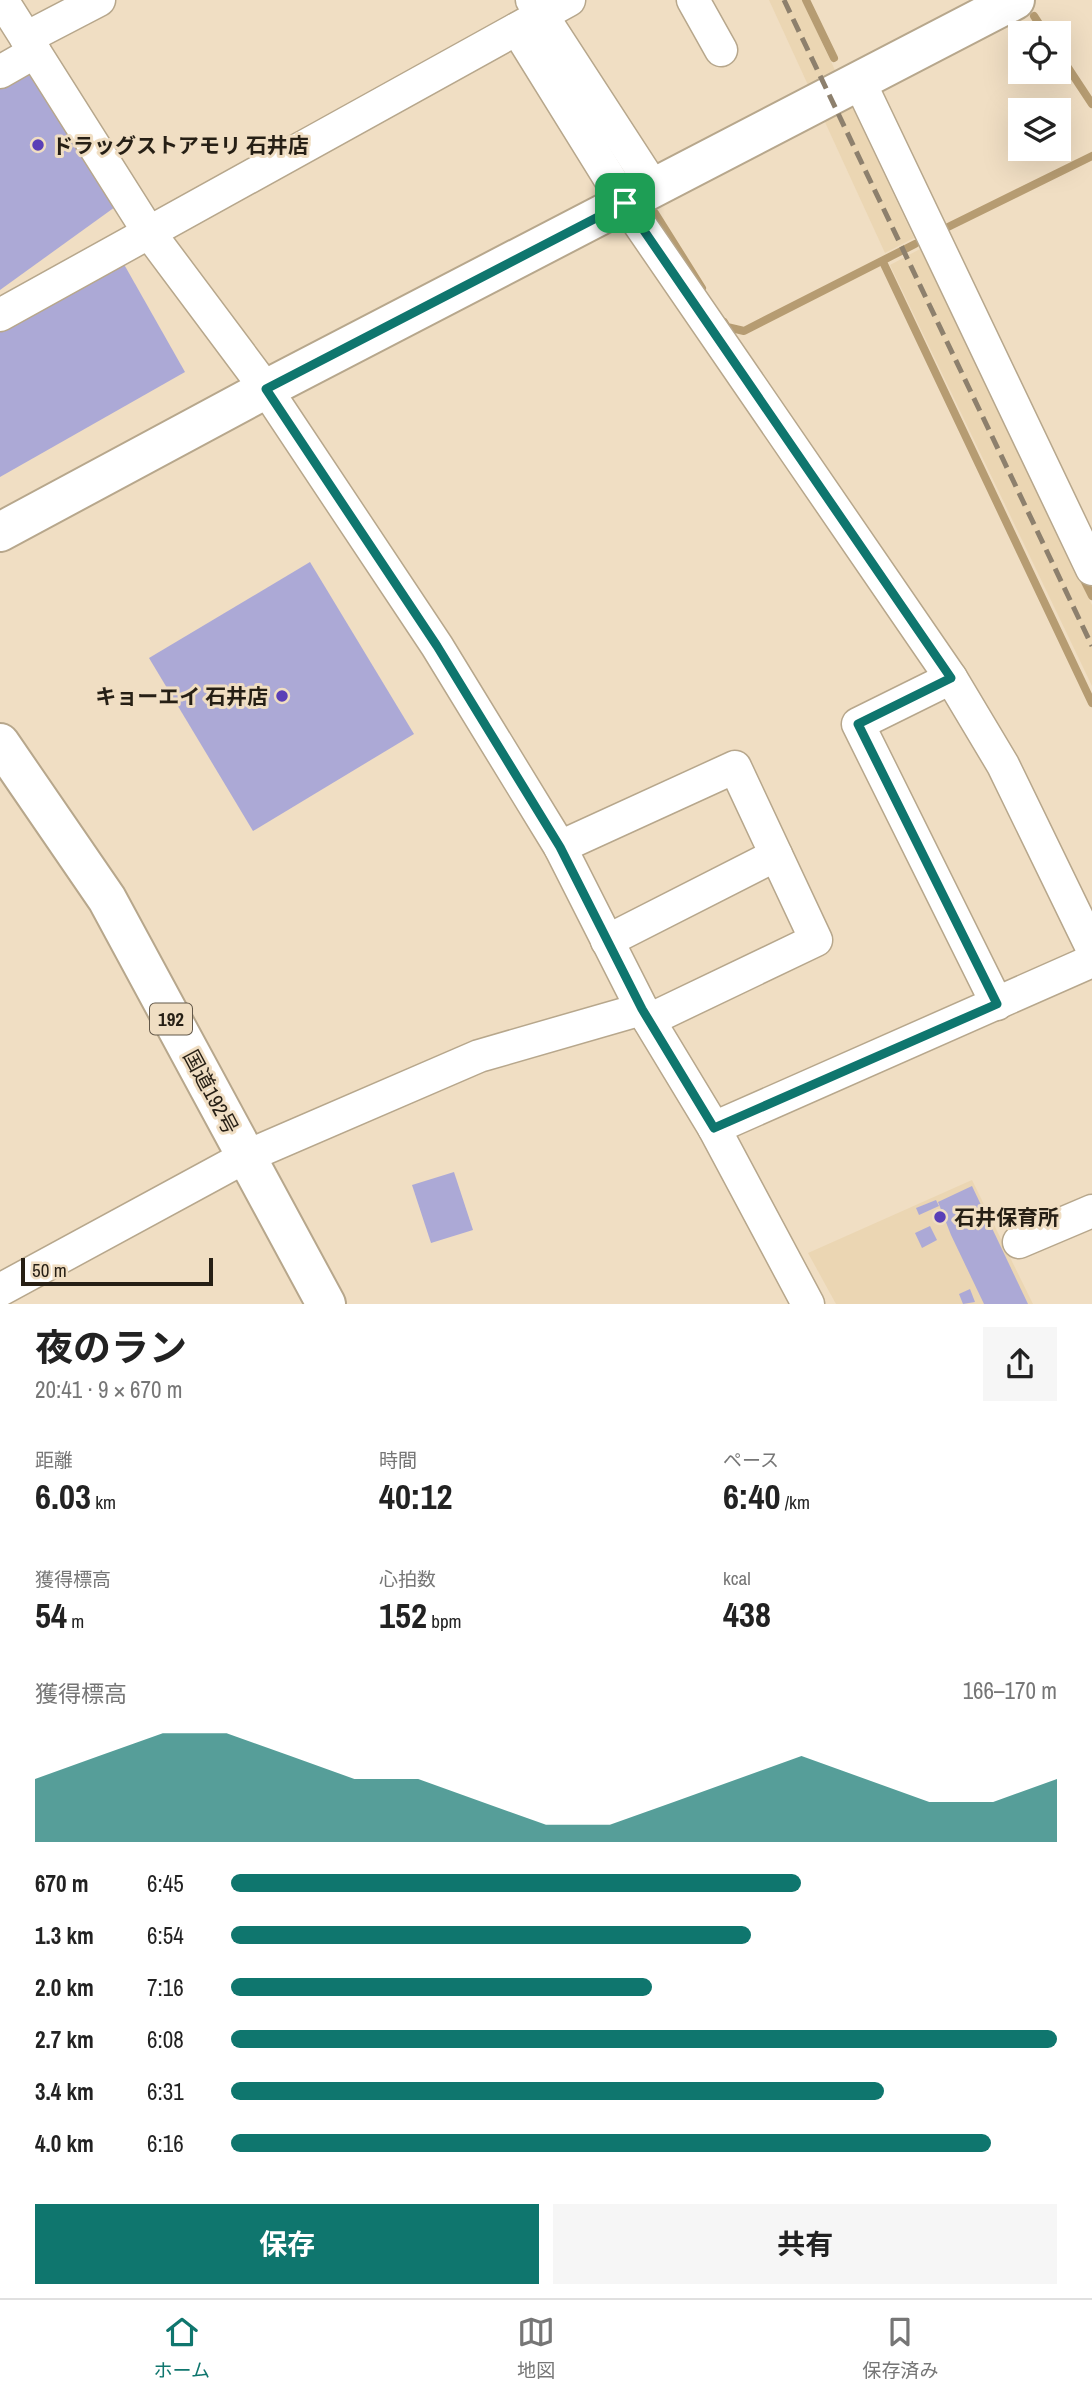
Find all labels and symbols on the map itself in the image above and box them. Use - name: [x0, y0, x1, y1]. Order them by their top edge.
- place label: ドラッグストアモリ 石井店: [52, 131, 309, 160]
- marker: ドラッグストアモリ 石井店: [30, 137, 46, 153]
- pin: [595, 173, 655, 233]
- place label: キョーエイ 石井店: [95, 682, 268, 711]
- marker: キョーエイ 石井店: [274, 688, 290, 704]
- road number: 192: [150, 1004, 192, 1035]
- street label: 国道192号: [177, 1045, 245, 1139]
- place label: 石井保育所: [954, 1203, 1059, 1232]
- marker: 石井保育所: [932, 1209, 948, 1225]
- scale bar: [21, 1255, 214, 1287]

